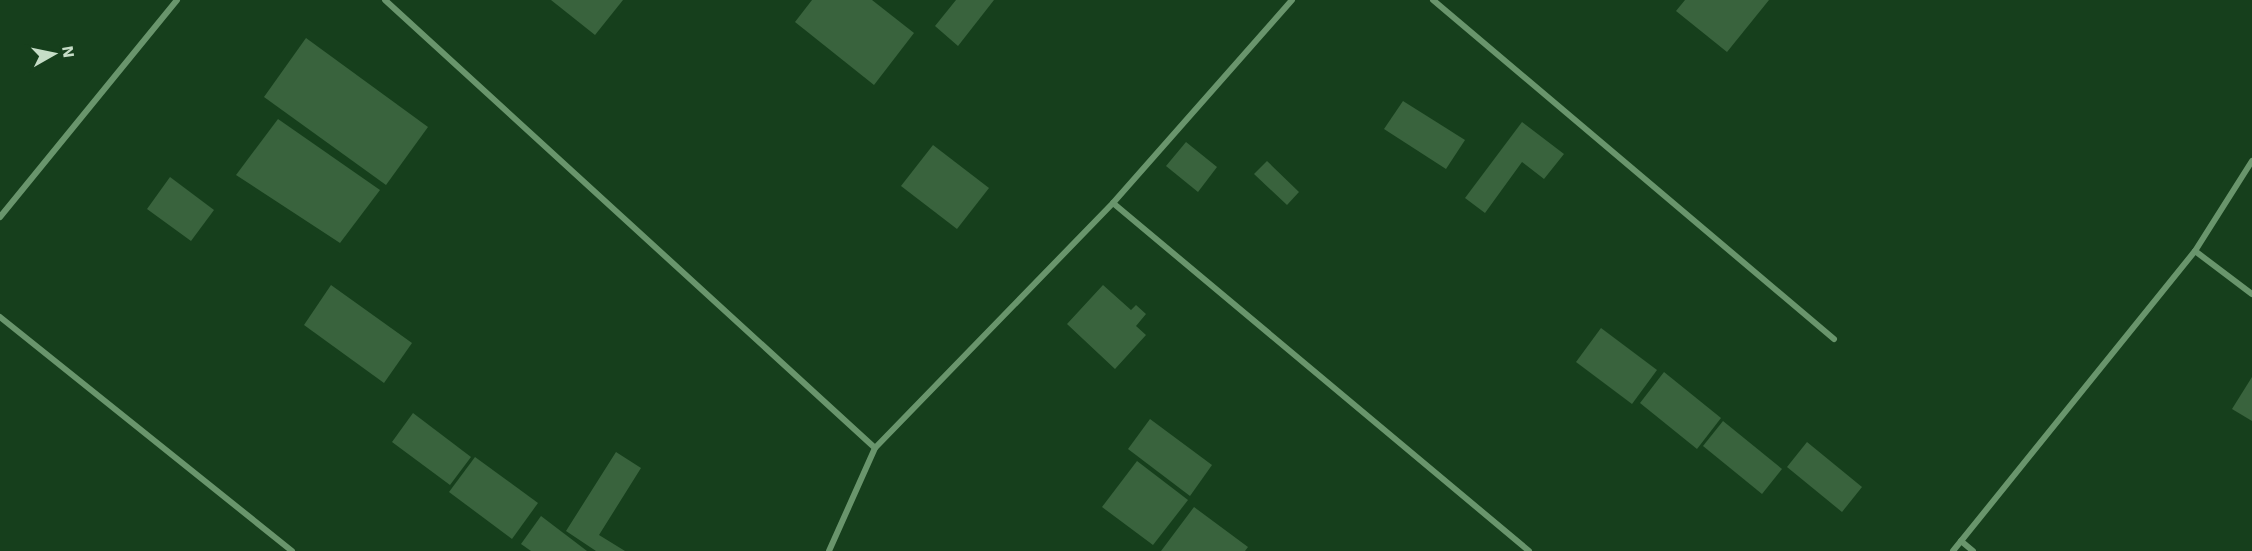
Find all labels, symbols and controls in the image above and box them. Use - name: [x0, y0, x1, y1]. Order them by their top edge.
- north arrow: [24, 24, 84, 84]
- text: N: [58, 44, 79, 59]

